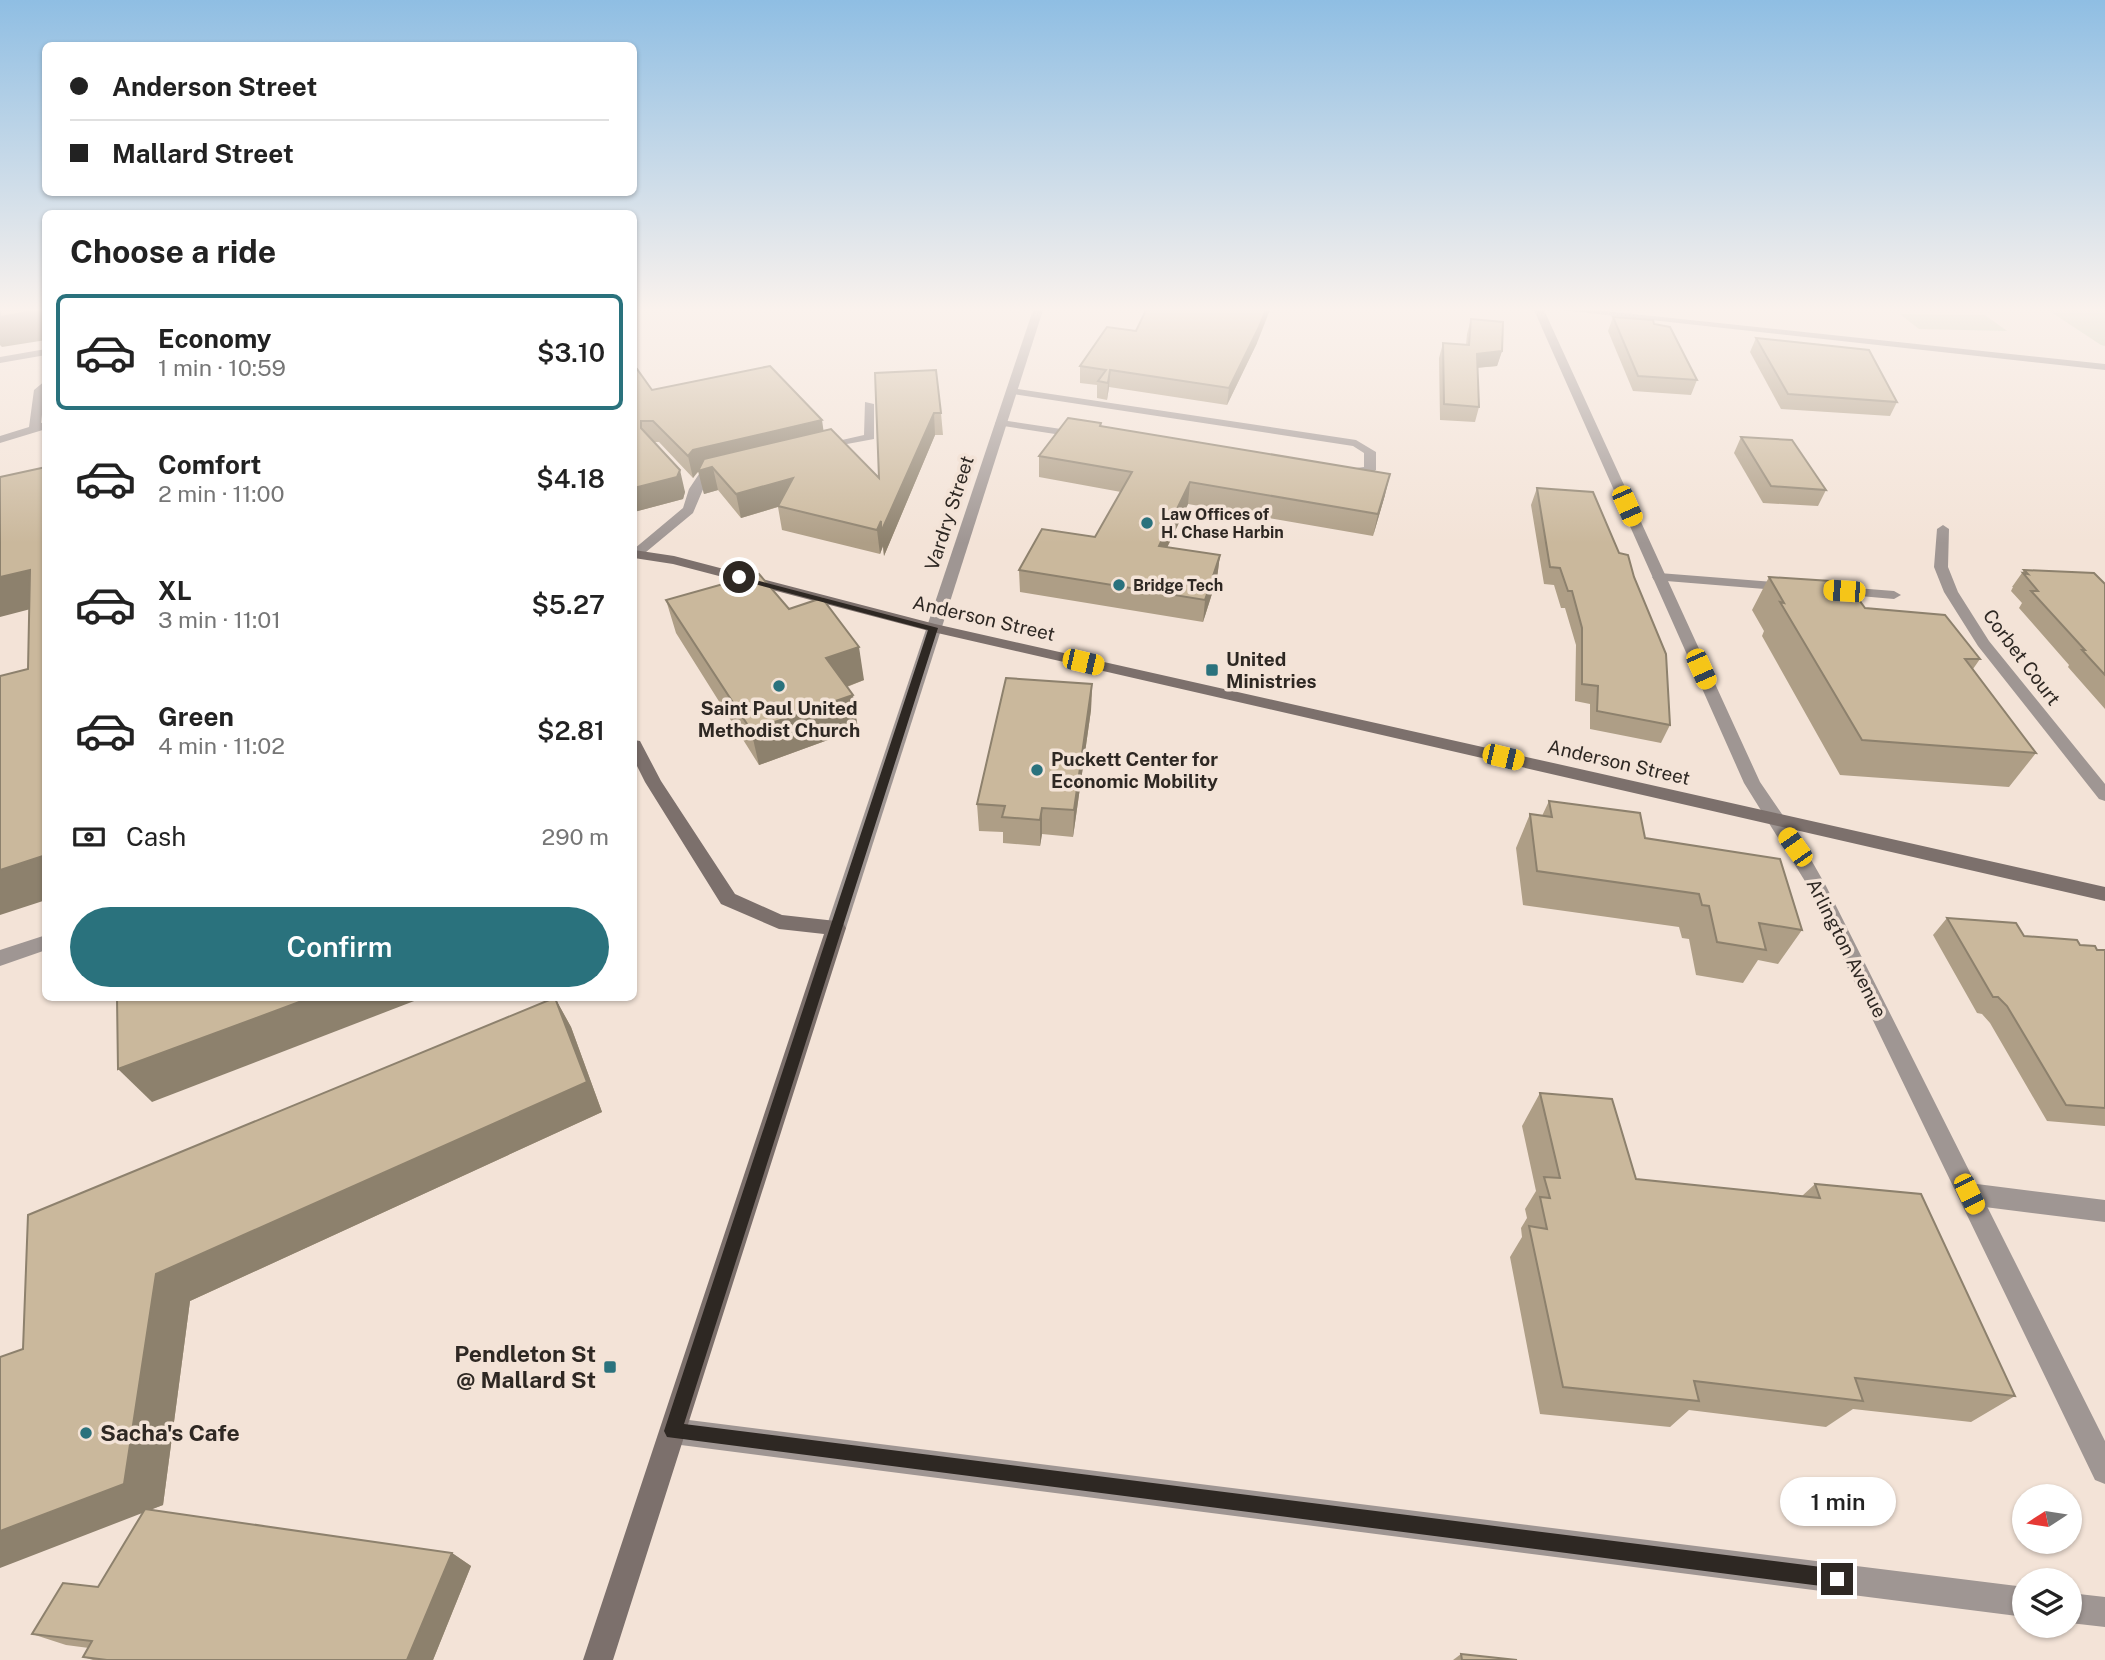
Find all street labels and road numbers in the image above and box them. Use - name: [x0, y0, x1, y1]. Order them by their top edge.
- street label: Vardry Street: [920, 453, 978, 573]
- street label: Anderson Street: [911, 591, 1057, 645]
- street label: Corbet Court: [1979, 605, 2065, 709]
- street label: Anderson Street: [1546, 735, 1692, 789]
- street label: Arlington Avenue: [1802, 875, 1892, 1021]

